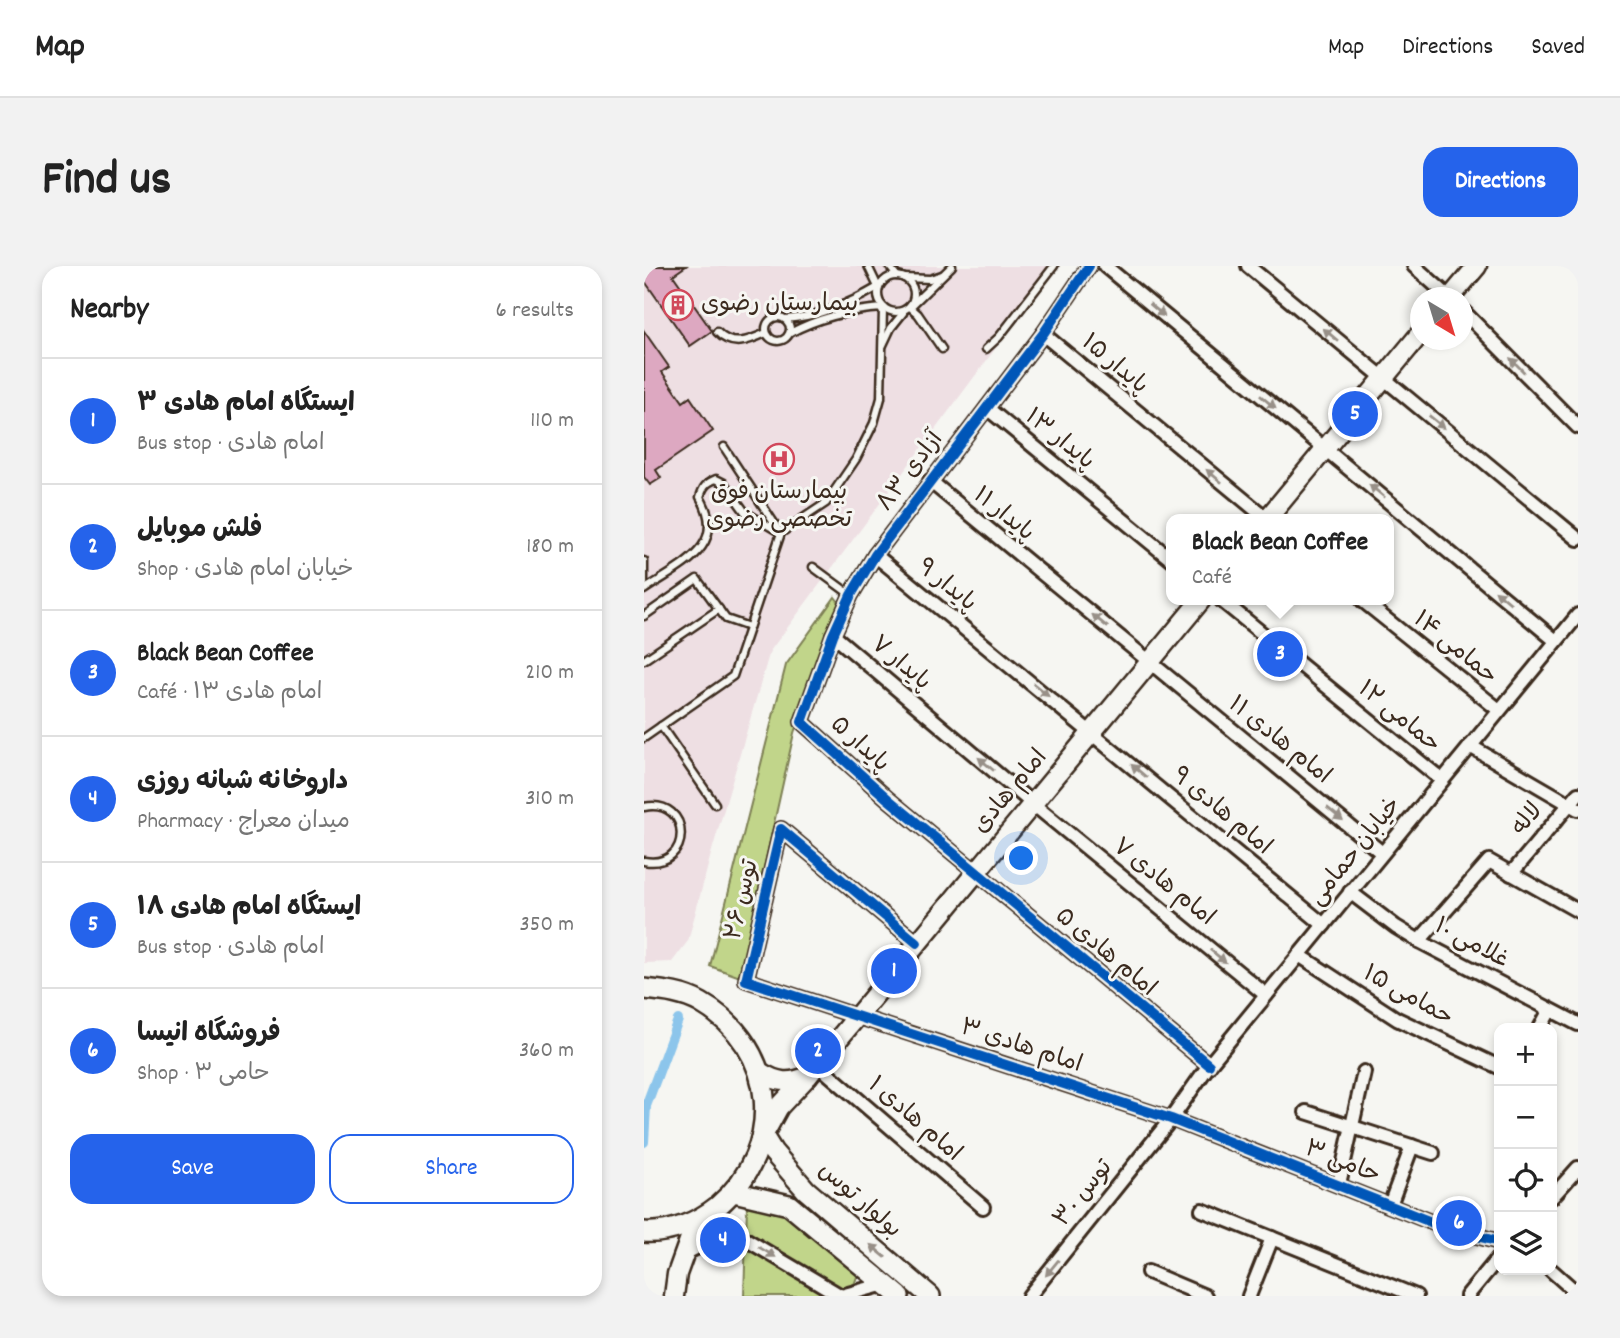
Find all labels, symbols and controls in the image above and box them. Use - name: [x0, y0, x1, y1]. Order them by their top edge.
- text: Map: [35, 25, 85, 72]
- text: Map: [1328, 31, 1364, 65]
- text: Directions: [1402, 31, 1493, 65]
- text: Saved: [1531, 31, 1585, 65]
- text: Find us: [42, 147, 171, 217]
- button: Directions: [1423, 147, 1578, 217]
- north arrow: [1410, 287, 1473, 350]
- building icon: بیمارستان رضوی: [661, 288, 695, 322]
- place label: بیمارستان رضوی: [701, 288, 858, 322]
- text: Nearby: [70, 290, 148, 333]
- text: 6 results: [496, 295, 574, 328]
- one-way arrow: [1148, 302, 1166, 317]
- street label: پایدار ۱۵: [1073, 327, 1155, 403]
- one-way arrow: [1323, 328, 1340, 343]
- one-way arrow: [1509, 357, 1525, 374]
- text: ایستگاه امام هادی ۳: [137, 386, 355, 423]
- pin: 5: [1332, 388, 1378, 440]
- one-way arrow: [1259, 394, 1277, 409]
- street label: پایدار ۱۳: [1017, 401, 1101, 479]
- text: 1: [90, 405, 96, 438]
- text: 110 m: [530, 405, 574, 438]
- one-way arrow: [1427, 414, 1445, 429]
- street label: آزادی ۸۳: [870, 424, 953, 519]
- text: Bus stop · امام هادی: [137, 428, 325, 461]
- hospital icon: بیمارستان فوق تخصصی رضوی: [762, 442, 796, 476]
- one-way arrow: [1205, 468, 1223, 483]
- place label: بیمارستان فوق تخصصی رضوی: [706, 476, 853, 538]
- street label: پایدار ۱۱: [965, 480, 1041, 550]
- one-way arrow: [1368, 483, 1386, 499]
- text: فلش موبایل: [137, 512, 262, 549]
- popup: [1166, 514, 1394, 605]
- text: Black Bean Coffee: [1192, 525, 1368, 562]
- text: 2: [88, 531, 98, 564]
- text: 180 m: [526, 531, 574, 564]
- street label: پایدار ۹: [909, 551, 983, 621]
- text: Shop · خیابان امام هادی: [137, 554, 354, 587]
- text: Café: [1192, 562, 1232, 595]
- one-way arrow: [1495, 590, 1512, 605]
- street label: حمامی ۱۴: [1405, 604, 1504, 693]
- one-way arrow: [1092, 614, 1109, 629]
- street label: پایدار ۷: [862, 628, 938, 700]
- pin: 3: [1257, 628, 1303, 680]
- text: Black Bean Coffee: [137, 636, 314, 673]
- text: 3: [88, 657, 98, 690]
- text: 210 m: [525, 657, 574, 690]
- street label: حمامی ۱۲: [1350, 673, 1447, 761]
- text: Café · امام هادی ۱۳: [137, 677, 322, 710]
- one-way arrow: [1032, 683, 1050, 698]
- street label: امام هادی ۱۱: [1220, 689, 1338, 793]
- street label: پایدار ۵: [822, 709, 896, 781]
- street label: امام هادی: [965, 742, 1057, 842]
- one-way arrow: [978, 757, 995, 772]
- street label: امام هادی ۹: [1163, 760, 1279, 864]
- text: داروخانه شبانه روزی: [137, 764, 348, 801]
- one-way arrow: [1131, 764, 1148, 779]
- text: 4: [88, 783, 98, 816]
- text: 310 m: [525, 783, 574, 816]
- street label: خیابان حمامی: [1301, 790, 1411, 914]
- street label: لاله: [1504, 796, 1552, 844]
- text: Pharmacy · میدان معراج: [137, 806, 350, 839]
- one-way arrow: [1327, 806, 1344, 821]
- street label: امام هادی ۷: [1104, 831, 1222, 935]
- your location: [1004, 841, 1038, 875]
- street label: توس ۲۶: [717, 855, 769, 944]
- text: ایستگاه امام هادی ۱۸: [137, 890, 361, 927]
- street label: امام هادی ۵: [1047, 900, 1163, 1006]
- text: 5: [88, 909, 98, 942]
- text: 350 m: [520, 909, 574, 942]
- street label: غلامی ۱۰: [1427, 910, 1515, 978]
- text: Bus stop · امام هادی: [137, 932, 325, 965]
- pin: 1: [871, 945, 917, 997]
- one-way arrow: [1208, 948, 1226, 963]
- street label: حمامی ۱۵: [1356, 958, 1458, 1035]
- street label: امام هادی ۳: [956, 1011, 1086, 1083]
- text: فروشگاه انیسا: [137, 1016, 281, 1053]
- map controls: [1494, 1023, 1557, 1275]
- button: +: [1494, 1023, 1557, 1086]
- pin: 2: [795, 1025, 841, 1077]
- text: 6: [87, 1035, 99, 1068]
- text: 360 m: [519, 1035, 574, 1068]
- text: Shop · حامی ۳: [137, 1058, 270, 1091]
- street label: امام هادی ۱: [859, 1069, 969, 1171]
- button: −: [1494, 1086, 1557, 1149]
- street label: حامی ۳: [1299, 1132, 1385, 1194]
- button: Save: [70, 1134, 315, 1204]
- button: Share: [329, 1134, 574, 1204]
- button: locate: [1494, 1149, 1557, 1212]
- street label: توس ۳۰: [1046, 1152, 1122, 1235]
- street label: بولوار توس: [810, 1155, 908, 1247]
- pin: 6: [1436, 1197, 1482, 1249]
- button: layers: [1494, 1212, 1557, 1275]
- pin: 4: [700, 1214, 746, 1266]
- one-way arrow: [870, 1244, 887, 1259]
- one-way arrow: [758, 1246, 777, 1258]
- one-way arrow: [1045, 1259, 1060, 1276]

